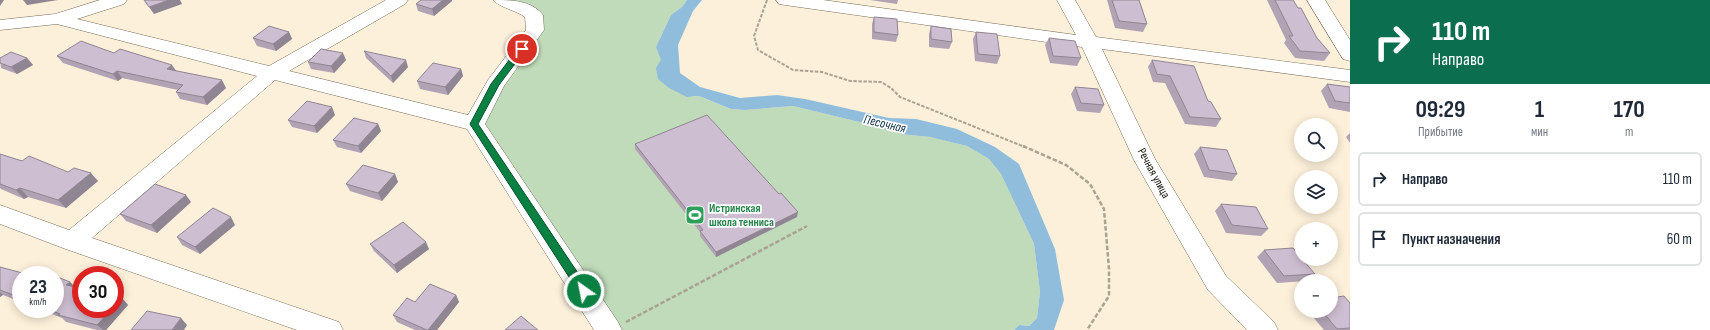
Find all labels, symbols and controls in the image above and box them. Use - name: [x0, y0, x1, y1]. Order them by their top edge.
- text: 110 m: [1432, 15, 1490, 48]
- icon: right: [1366, 16, 1418, 68]
- pin: [505, 32, 539, 66]
- icon: arrive: [511, 38, 533, 60]
- text: Направо: [1432, 49, 1484, 70]
- text: 09:29: [1415, 95, 1465, 124]
- text: 1: [1535, 95, 1544, 124]
- text: 170: [1614, 95, 1645, 124]
- water label: Песочная: [862, 111, 907, 137]
- map controls: [1294, 118, 1338, 318]
- button: search: [1294, 118, 1338, 162]
- text: Прибытие: [1418, 124, 1463, 140]
- text: мин: [1531, 124, 1548, 140]
- text: m: [1625, 124, 1633, 140]
- street label: Речная улица: [1134, 146, 1173, 201]
- icon: right: [1368, 168, 1390, 190]
- button: layers: [1294, 170, 1338, 214]
- text: Направо: [1402, 170, 1448, 189]
- text: 110 m: [1663, 170, 1692, 189]
- place label: Истринская школа тенниса: [709, 201, 774, 230]
- sports icon: Истринская школа тенниса: [684, 204, 706, 226]
- button: +: [1294, 222, 1338, 266]
- icon: arrive: [1368, 228, 1390, 250]
- text: Пункт назначения: [1402, 230, 1500, 249]
- text: 60 m: [1667, 230, 1692, 249]
- speed limit sign: 30: [72, 266, 124, 318]
- position arrow: [563, 270, 605, 312]
- button: −: [1294, 274, 1338, 318]
- text: 23: [29, 275, 47, 299]
- text: km/h: [29, 296, 47, 308]

